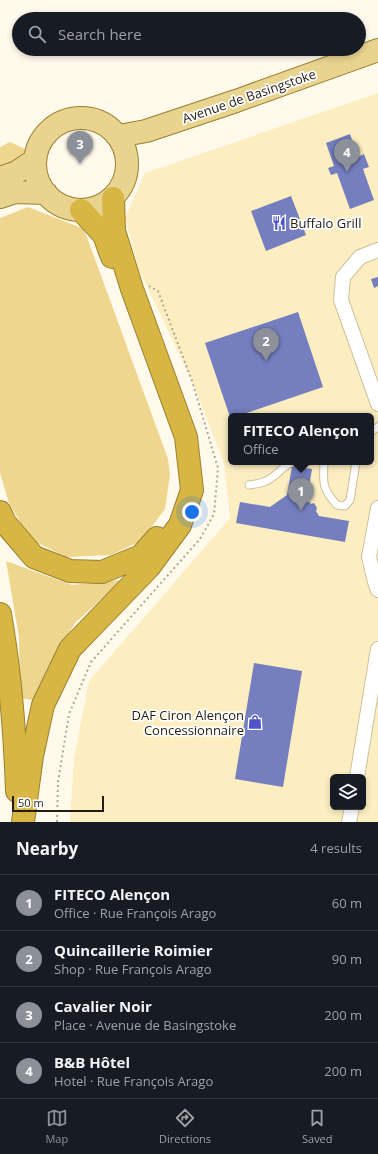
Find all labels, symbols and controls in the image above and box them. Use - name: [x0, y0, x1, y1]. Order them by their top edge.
- search box: [12, 12, 366, 56]
- icon: search: [26, 23, 48, 45]
- text: Search here: [58, 24, 142, 44]
- street label: Avenue de Basingstoke: [180, 65, 318, 127]
- pin: 3: [67, 131, 93, 164]
- pin: 4: [334, 139, 360, 172]
- place label: Buffalo Grill: [290, 214, 361, 232]
- restaurant icon: Buffalo Grill: [271, 215, 287, 231]
- pin: 2: [253, 328, 279, 361]
- popup: [228, 413, 374, 465]
- text: FITECO Alençon: [243, 420, 359, 440]
- text: Office: [243, 440, 279, 458]
- pin: 1: [288, 478, 314, 511]
- your location: [182, 502, 202, 522]
- place label: DAF Ciron Alençon Concessionnaire: [132, 706, 244, 739]
- shop icon: DAF Ciron Alençon Concessionnaire: [247, 714, 263, 730]
- map controls: [330, 774, 366, 810]
- button: layers: [330, 774, 366, 810]
- scale bar: [12, 794, 104, 813]
- text: 50 m: [18, 795, 44, 810]
- text: Nearby: [16, 837, 78, 860]
- text: 4 results: [310, 839, 362, 857]
- text: FITECO Alençon: [54, 884, 170, 904]
- text: 1: [25, 894, 33, 912]
- text: 60 m: [332, 894, 362, 912]
- text: Office · Rue François Arago: [54, 904, 216, 922]
- text: Quincaillerie Roimier: [54, 940, 213, 960]
- text: 2: [25, 950, 33, 968]
- text: 90 m: [332, 950, 362, 968]
- text: Shop · Rue François Arago: [54, 960, 211, 978]
- text: Cavalier Noir: [54, 996, 152, 1016]
- text: 3: [25, 1006, 33, 1024]
- text: 200 m: [324, 1006, 362, 1024]
- text: Place · Avenue de Basingstoke: [54, 1016, 236, 1034]
- text: B&B Hôtel: [54, 1052, 130, 1072]
- text: 4: [25, 1062, 33, 1080]
- text: 200 m: [324, 1062, 362, 1080]
- text: Hotel · Rue François Arago: [54, 1072, 213, 1090]
- tab: Map: [45, 1107, 68, 1146]
- tab: Directions: [159, 1107, 211, 1146]
- tab: Saved: [302, 1107, 333, 1146]

